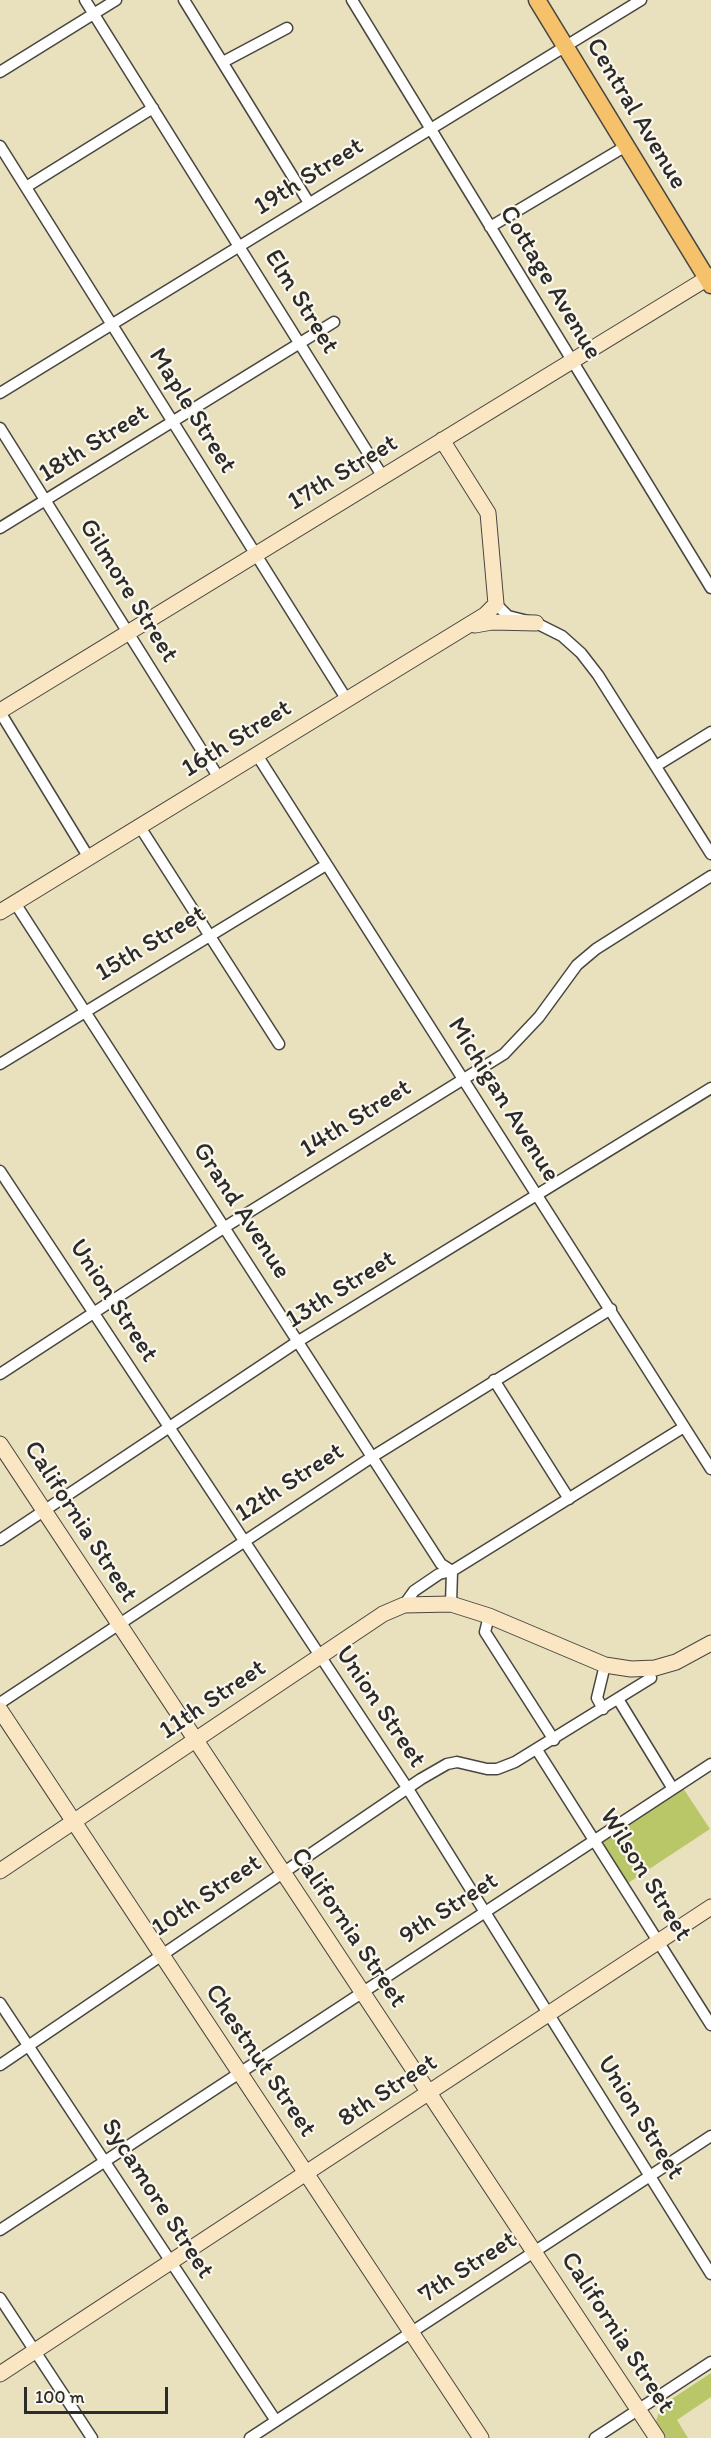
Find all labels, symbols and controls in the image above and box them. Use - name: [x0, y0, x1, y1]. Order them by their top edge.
- street label: Central Avenue: [579, 33, 693, 195]
- street label: 19th Street: [248, 131, 370, 223]
- street label: Cottage Avenue: [492, 200, 608, 366]
- street label: Elm Street: [257, 244, 345, 360]
- street label: Maple Street: [141, 343, 243, 479]
- street label: 18th Street: [33, 398, 155, 490]
- street label: 17th Street: [282, 428, 404, 518]
- street label: Gilmore Street: [71, 513, 185, 669]
- street label: 16th Street: [176, 693, 298, 785]
- street label: 15th Street: [90, 899, 212, 989]
- street label: Michigan Avenue: [440, 1012, 566, 1188]
- street label: 14th Street: [295, 1073, 417, 1165]
- street label: Grand Avenue: [185, 1137, 297, 1285]
- street label: Union Street: [62, 1234, 164, 1368]
- street label: 13th Street: [280, 1244, 402, 1336]
- street label: California Street: [16, 1435, 144, 1609]
- street label: 12th Street: [230, 1436, 350, 1530]
- street label: Union Street: [328, 1640, 432, 1774]
- street label: 11th Street: [154, 1653, 272, 1747]
- street label: Wilson Street: [592, 1803, 698, 1947]
- street label: California Street: [283, 1842, 413, 2014]
- street label: 10th Street: [146, 1848, 268, 1944]
- street label: 9th Street: [394, 1866, 504, 1952]
- street label: Chestnut Street: [197, 1979, 323, 2143]
- street label: 8th Street: [333, 2047, 443, 2135]
- street label: Union Street: [590, 2050, 690, 2186]
- street label: Sycamore Street: [94, 2113, 220, 2285]
- street label: 7th Street: [413, 2225, 523, 2311]
- street label: California Street: [553, 2246, 681, 2420]
- scale bar: [27, 2375, 171, 2413]
- text: 100 m: [35, 2386, 85, 2408]

